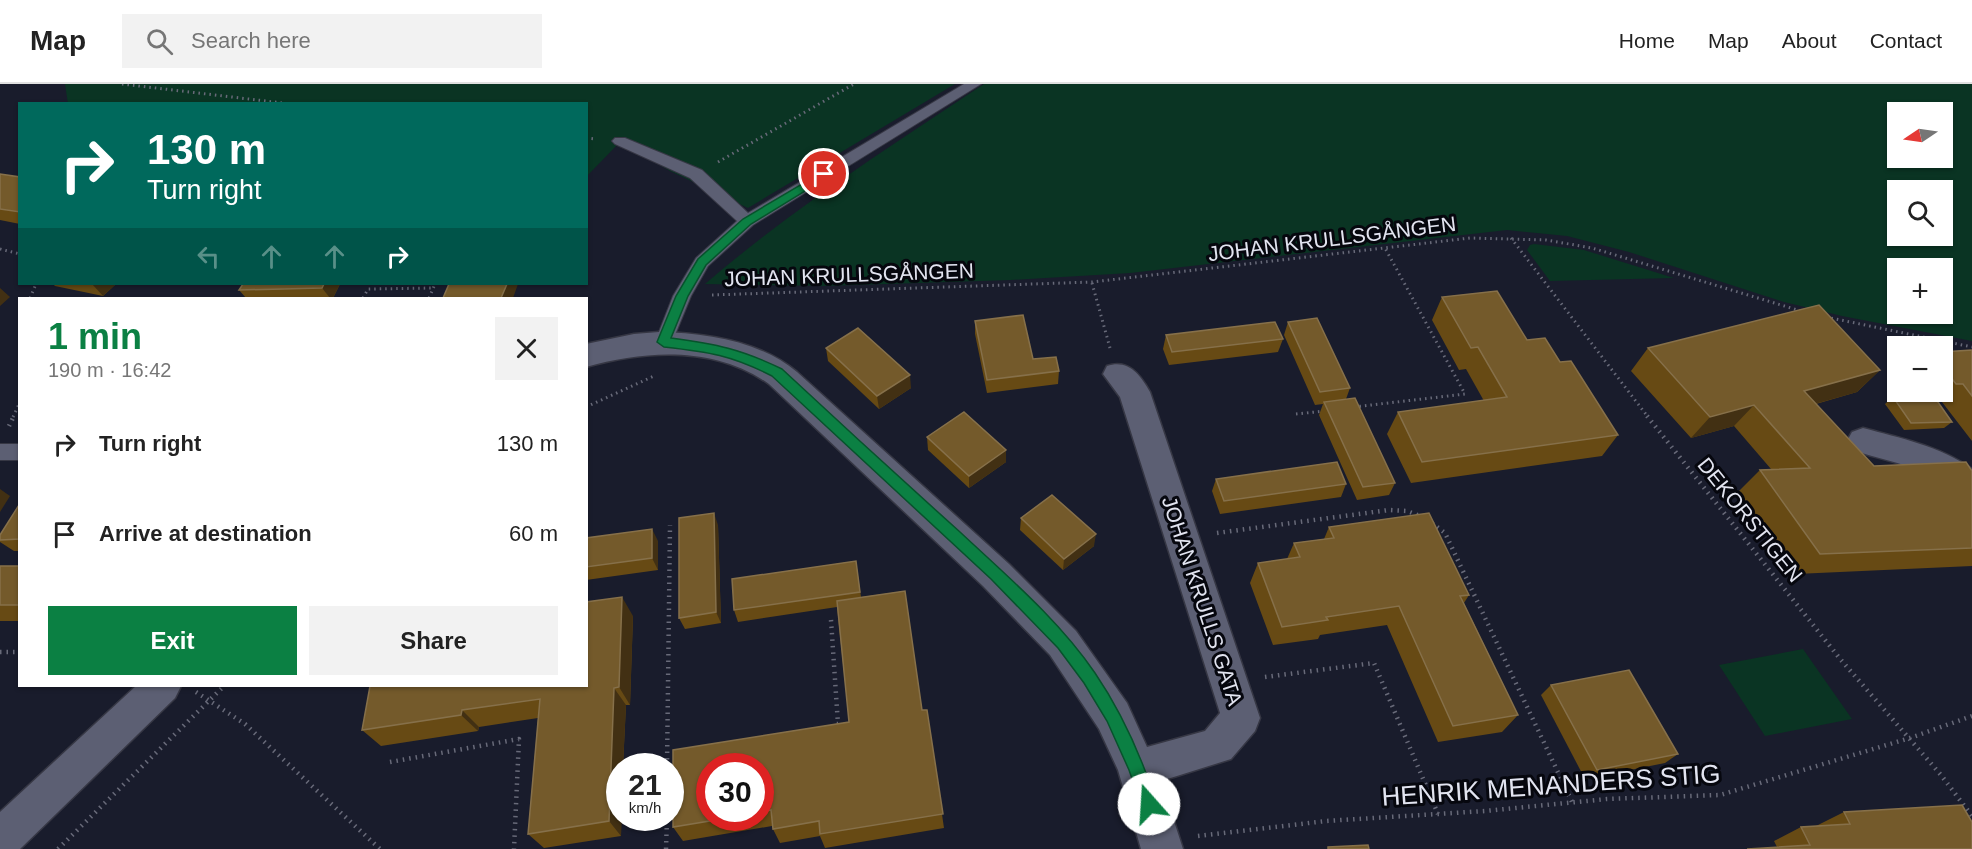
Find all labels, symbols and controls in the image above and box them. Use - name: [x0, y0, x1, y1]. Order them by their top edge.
- search box: [122, 14, 542, 68]
- text: Map: [30, 25, 86, 56]
- icon: search: [143, 25, 176, 58]
- text: Search here: [191, 28, 311, 53]
- text: Home: [1619, 29, 1675, 52]
- text: Map: [1708, 29, 1749, 52]
- text: About: [1782, 29, 1837, 52]
- text: Contact: [1870, 29, 1942, 52]
- north arrow: [1887, 102, 1953, 168]
- map controls: [1887, 102, 1953, 402]
- icon: right: [48, 126, 126, 204]
- text: 130 m: [147, 126, 266, 173]
- pin: [798, 148, 849, 199]
- icon: arrive: [807, 157, 840, 190]
- text: Turn right: [147, 175, 262, 205]
- button: search: [1887, 180, 1953, 246]
- street label: JOHAN KRULLSGÅNGEN: [1207, 212, 1457, 265]
- icon: left: [192, 240, 225, 273]
- icon: ahead: [255, 240, 288, 273]
- icon: ahead: [318, 240, 351, 273]
- icon: right: [381, 240, 414, 273]
- button: +: [1887, 258, 1953, 324]
- street label: JOHAN KRULLSGÅNGEN: [724, 259, 974, 290]
- text: 1 min: [48, 316, 142, 357]
- button: close: [495, 317, 558, 380]
- button: −: [1887, 336, 1953, 402]
- text: 190 m · 16:42: [48, 359, 171, 381]
- icon: right: [48, 428, 81, 461]
- text: Turn right: [99, 431, 201, 456]
- text: 130 m: [497, 431, 558, 456]
- street label: DEKORSTIGEN: [1693, 453, 1807, 586]
- street label: JOHAN KRULLS GATA: [1158, 493, 1247, 708]
- icon: arrive: [48, 518, 81, 551]
- text: Arrive at destination: [99, 521, 312, 546]
- text: 60 m: [509, 521, 558, 546]
- button: Exit: [48, 606, 297, 675]
- button: Share: [309, 606, 558, 675]
- speed limit sign: 30: [696, 753, 774, 831]
- street label: HENRIK MENANDERS STIG: [1381, 758, 1721, 812]
- text: 21: [628, 768, 662, 801]
- position arrow: [1117, 772, 1181, 836]
- text: km/h: [629, 799, 661, 816]

